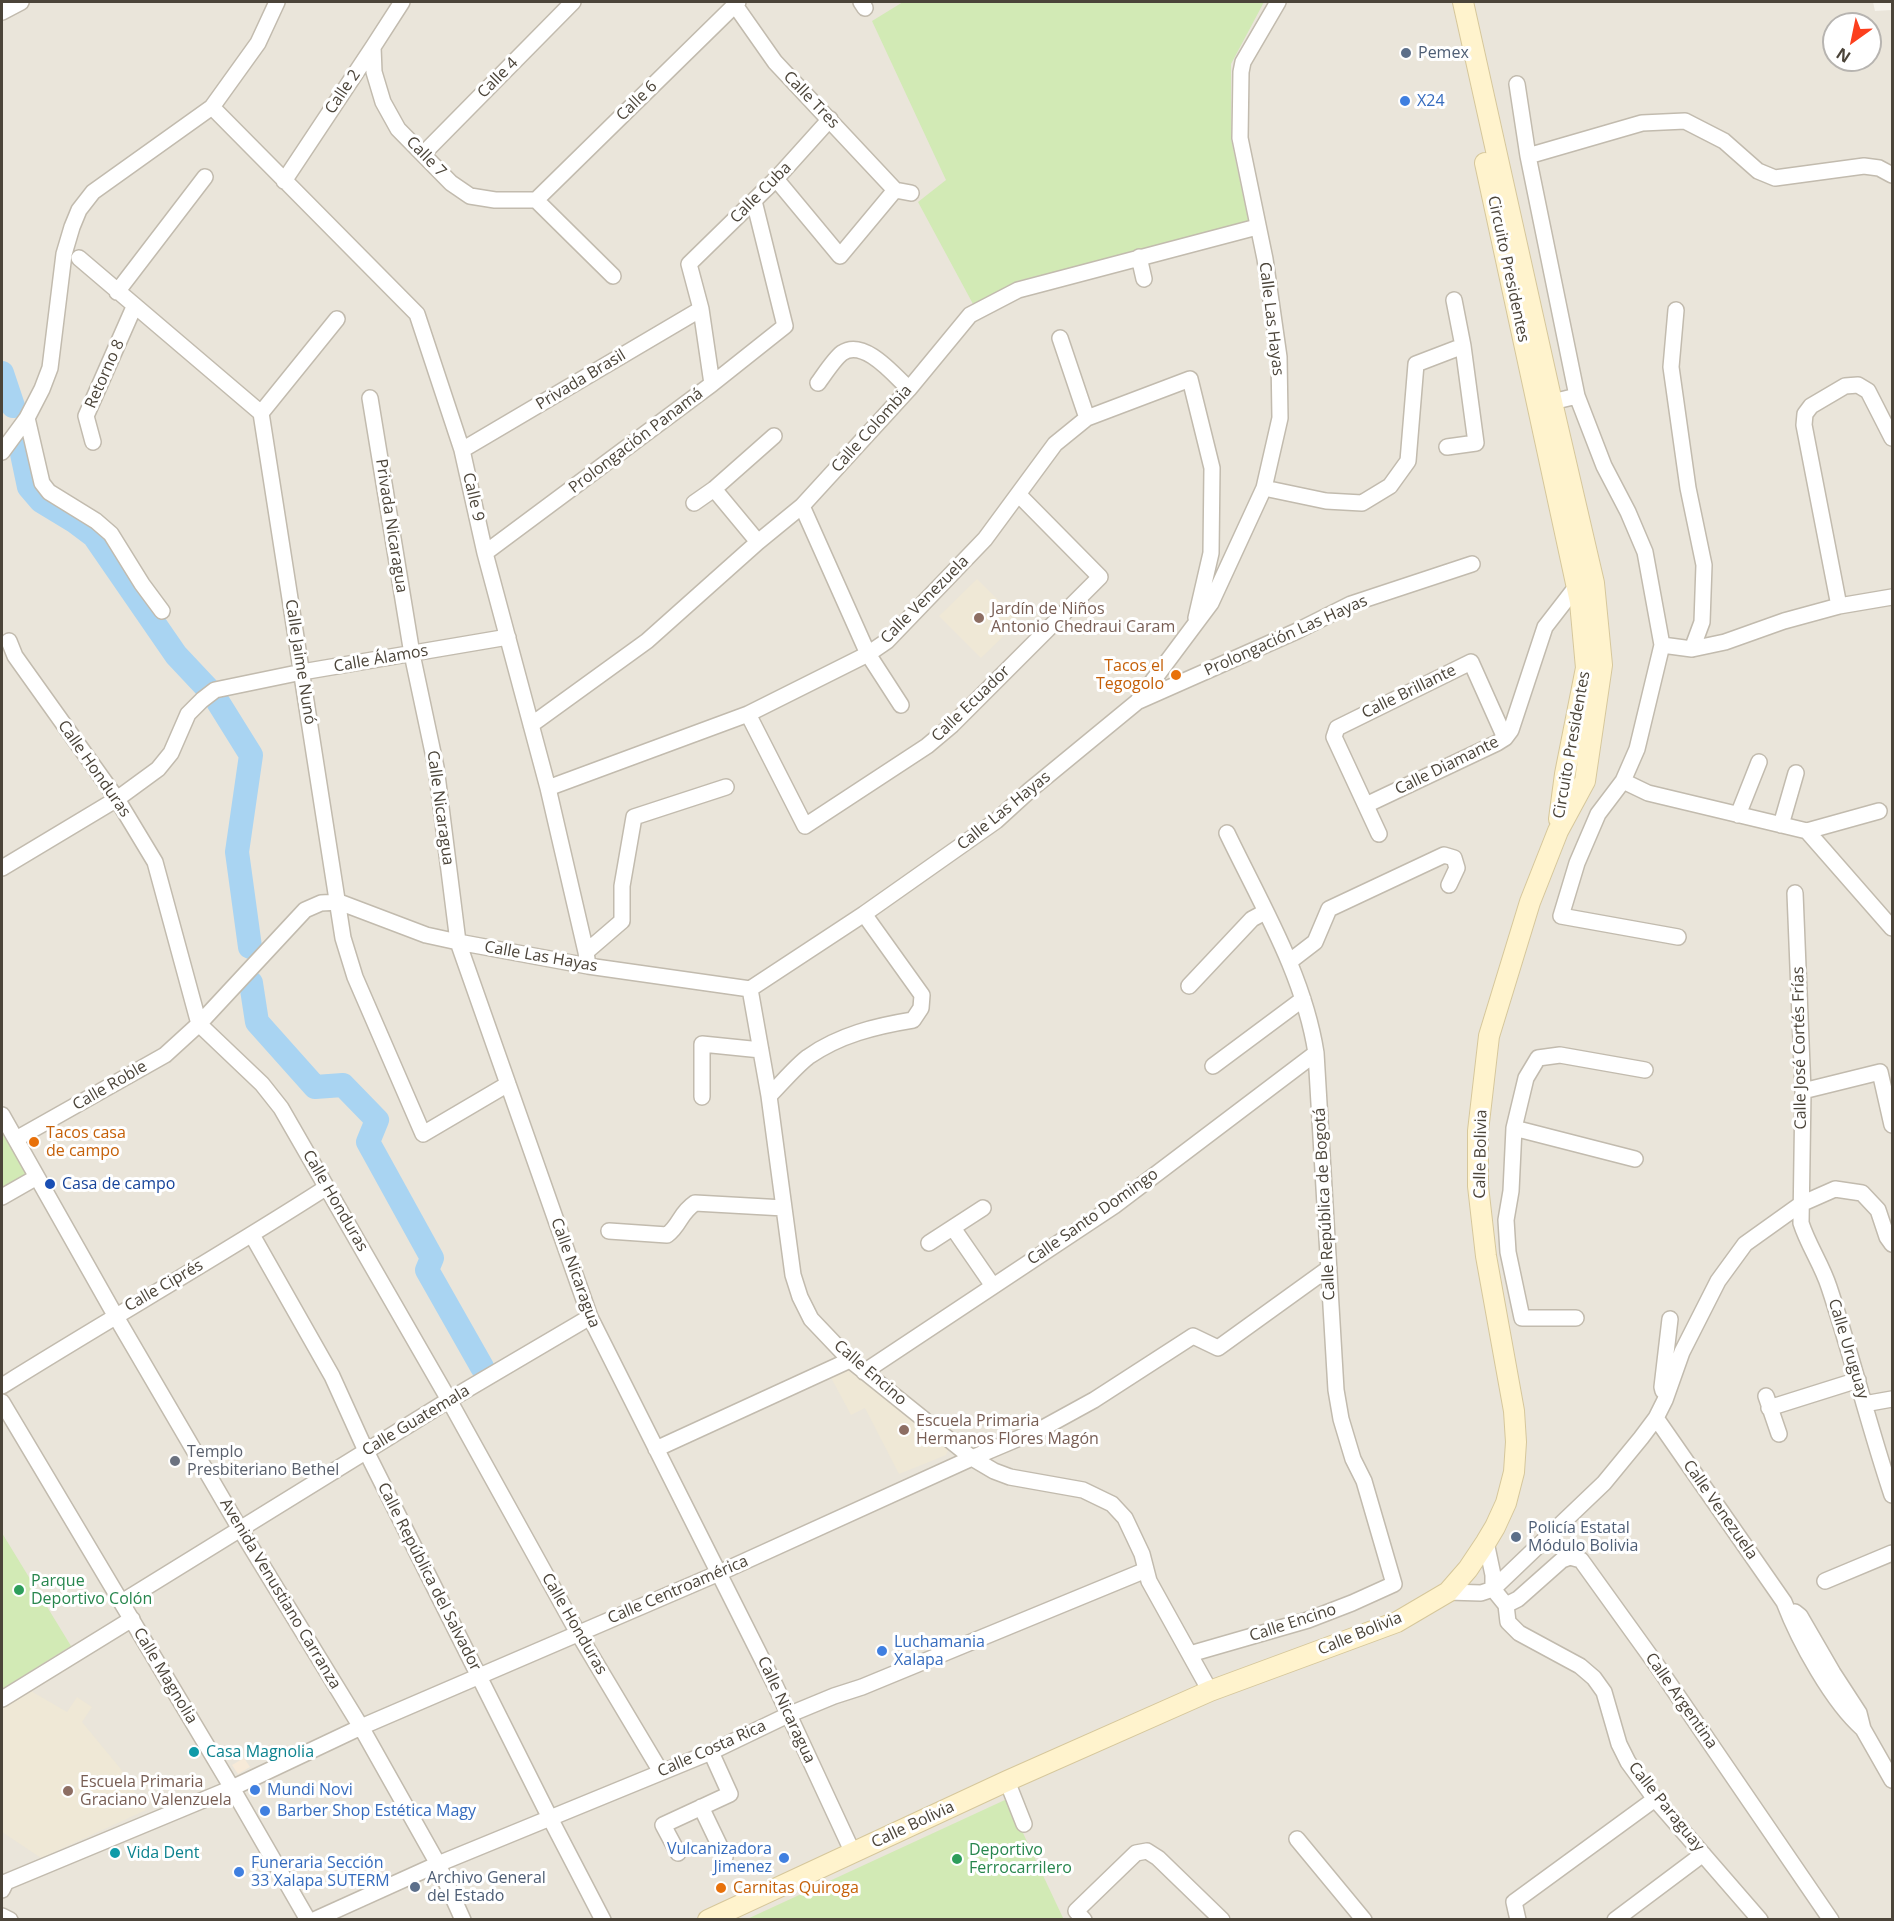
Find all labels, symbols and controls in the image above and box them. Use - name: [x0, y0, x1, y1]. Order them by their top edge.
- north arrow: [1822, 12, 1882, 72]
- place label: Pemex: [1418, 43, 1469, 63]
- text: N: [1832, 43, 1855, 68]
- marker: Pemex: [1399, 46, 1413, 60]
- street label: Calle 4: [474, 54, 522, 102]
- street label: Calle 2: [321, 66, 365, 118]
- street label: Calle Tres: [779, 67, 843, 133]
- street label: Calle 6: [613, 77, 661, 125]
- place label: X24: [1417, 91, 1445, 111]
- marker: X24: [1398, 94, 1412, 108]
- street label: Calle 7: [402, 133, 450, 181]
- street label: Calle Cuba: [726, 158, 796, 228]
- street label: Circuito Presidentes: [1483, 194, 1533, 344]
- street label: Calle Las Hayas: [1254, 261, 1288, 377]
- street label: Retorno 8: [81, 337, 129, 411]
- street label: Privada Brasil: [533, 346, 629, 414]
- street label: Calle Colombia: [828, 381, 916, 477]
- street label: Prolongación Panamá: [565, 384, 707, 498]
- street label: Privada Nicaragua: [371, 458, 411, 594]
- street label: Calle 9: [458, 471, 488, 523]
- street label: Calle Venezuela: [877, 552, 973, 648]
- street label: Prolongación Las Hayas: [1202, 591, 1370, 681]
- street label: Calle Jaime Nunó: [281, 598, 319, 726]
- place label: Jardín de Niños Antonio Chedraui Caram: [991, 599, 1175, 637]
- marker: Jardín de Niños Antonio Chedraui Caram: [972, 611, 986, 625]
- street label: Calle Álamos: [332, 641, 430, 677]
- place label: Tacos el Tegogolo: [1096, 656, 1164, 694]
- street label: Calle Brillante: [1359, 661, 1459, 723]
- street label: Calle Ecuador: [928, 662, 1014, 746]
- marker: Tacos el Tegogolo: [1169, 668, 1183, 682]
- street label: Circuito Presidentes: [1550, 670, 1594, 820]
- street label: Calle Honduras: [53, 717, 135, 821]
- street label: Calle Diamante: [1392, 733, 1502, 799]
- street label: Calle Nicaragua: [422, 749, 458, 867]
- street label: Calle Las Hayas: [953, 768, 1055, 854]
- street label: Calle Las Hayas: [483, 938, 599, 976]
- street label: Calle José Cortés Frías: [1789, 966, 1811, 1130]
- street label: Calle Roble: [69, 1057, 151, 1115]
- street label: Calle República de Bogotá: [1310, 1107, 1340, 1301]
- street label: Calle Bolivia: [1471, 1109, 1491, 1199]
- place label: Tacos casa de campo: [46, 1123, 126, 1161]
- marker: Tacos casa de campo: [27, 1135, 41, 1149]
- street label: Calle Honduras: [298, 1147, 372, 1255]
- street label: Calle Santo Domingo: [1024, 1165, 1162, 1269]
- place label: Casa de campo: [62, 1174, 175, 1194]
- marker: Casa de campo: [43, 1177, 57, 1191]
- street label: Calle Nicaragua: [546, 1215, 604, 1331]
- street label: Calle Ciprés: [121, 1256, 207, 1316]
- street label: Calle Uruguay: [1824, 1297, 1872, 1401]
- street label: Calle Encino: [830, 1336, 910, 1410]
- street label: Calle Guatemala: [359, 1381, 473, 1461]
- place label: Escuela Primaria Hermanos Flores Magón: [916, 1411, 1099, 1449]
- marker: Escuela Primaria Hermanos Flores Magón: [897, 1423, 911, 1437]
- place label: Templo Presbiteriano Bethel: [187, 1442, 339, 1480]
- marker: Templo Presbiteriano Bethel: [168, 1454, 182, 1468]
- street label: Calle Venezuela: [1679, 1457, 1761, 1563]
- street label: Calle República del Salvador: [373, 1480, 485, 1674]
- street label: Avenida Venustiano Carranza: [215, 1495, 345, 1693]
- place label: Policía Estatal Módulo Bolivia: [1528, 1518, 1638, 1556]
- marker: Policía Estatal Módulo Bolivia: [1509, 1530, 1523, 1544]
- street label: Calle Centroamérica: [605, 1552, 751, 1628]
- street label: Calle Honduras: [537, 1570, 611, 1678]
- place label: Parque Deportivo Colón: [31, 1571, 152, 1609]
- marker: Parque Deportivo Colón: [12, 1583, 26, 1597]
- street label: Calle Encino: [1247, 1600, 1339, 1646]
- street label: Calle Bolivia: [1315, 1608, 1405, 1660]
- street label: Calle Magnolia: [129, 1625, 201, 1727]
- place label: Luchamania Xalapa: [894, 1632, 985, 1670]
- marker: Luchamania Xalapa: [875, 1644, 889, 1658]
- street label: Calle Argentina: [1641, 1649, 1721, 1753]
- street label: Calle Nicaragua: [753, 1654, 819, 1766]
- street label: Calle Costa Rica: [655, 1716, 769, 1782]
- place label: Casa Magnolia: [206, 1742, 314, 1762]
- marker: Casa Magnolia: [187, 1745, 201, 1759]
- street label: Calle Paraguay: [1624, 1758, 1708, 1856]
- place label: Escuela Primaria Graciano Valenzuela: [80, 1772, 232, 1810]
- place label: Mundi Novi: [267, 1780, 353, 1800]
- marker: Mundi Novi: [248, 1783, 262, 1797]
- marker: Escuela Primaria Graciano Valenzuela: [61, 1784, 75, 1798]
- street label: Calle Bolivia: [869, 1797, 957, 1853]
- place label: Barber Shop Estética Magy: [277, 1801, 476, 1821]
- marker: Barber Shop Estética Magy: [258, 1804, 272, 1818]
- place label: Vulcanizadora Jimenez: [667, 1839, 772, 1877]
- place label: Deportivo Ferrocarrilero: [969, 1840, 1072, 1878]
- place label: Vida Dent: [127, 1843, 200, 1863]
- marker: Vida Dent: [108, 1846, 122, 1860]
- marker: Vulcanizadora Jimenez: [777, 1851, 791, 1865]
- marker: Deportivo Ferrocarrilero: [950, 1852, 964, 1866]
- place label: Funeraria Sección 33 Xalapa SUTERM: [251, 1853, 390, 1891]
- marker: Funeraria Sección 33 Xalapa SUTERM: [232, 1865, 246, 1879]
- place label: Archivo General del Estado: [427, 1868, 546, 1906]
- place label: Carnitas Quiroga: [733, 1878, 859, 1898]
- marker: Archivo General del Estado: [408, 1880, 422, 1894]
- marker: Carnitas Quiroga: [714, 1881, 728, 1895]

